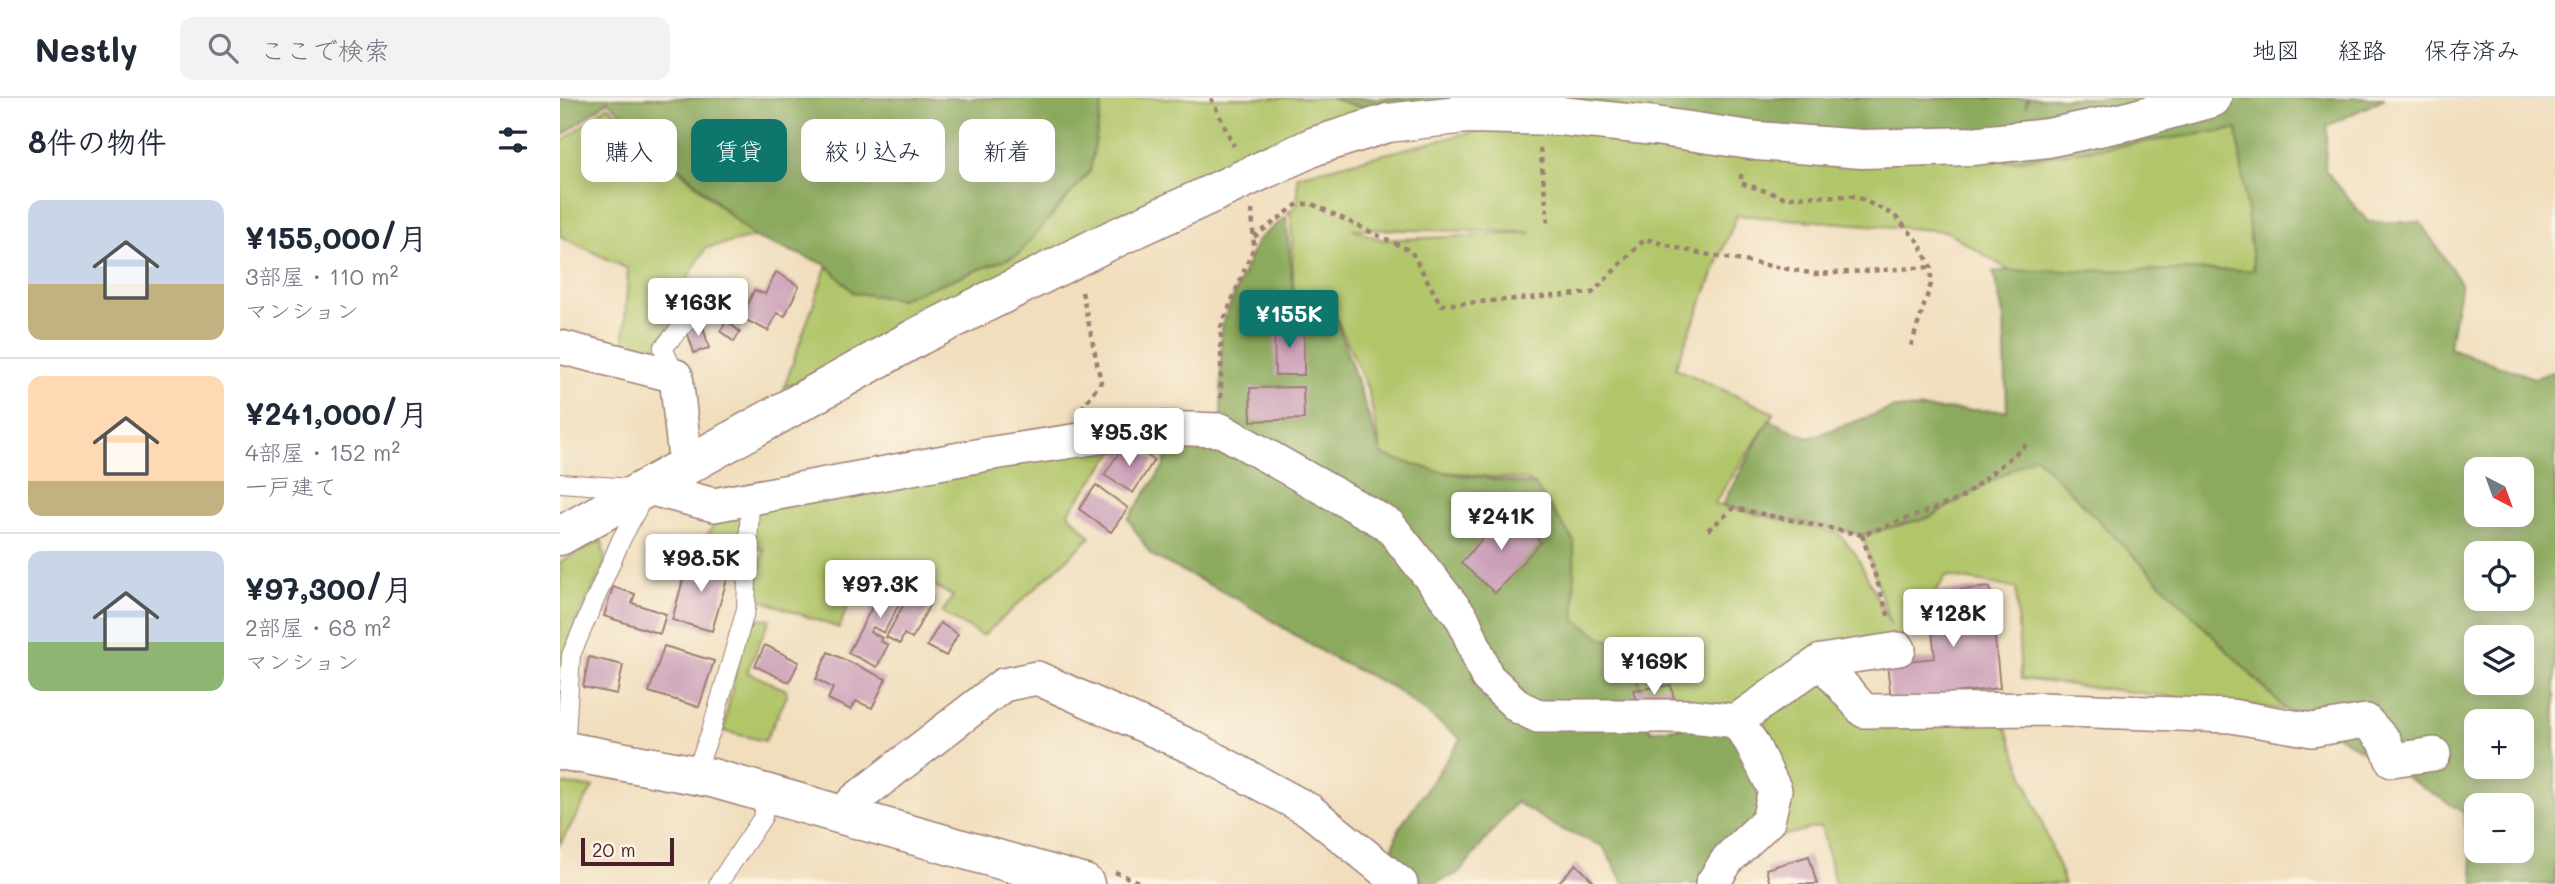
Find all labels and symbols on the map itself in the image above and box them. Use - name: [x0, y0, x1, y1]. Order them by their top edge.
- pin: ¥163K: [649, 278, 747, 338]
- pin: ¥155K: [1240, 290, 1338, 350]
- pin: ¥95.3K: [1072, 408, 1186, 468]
- north arrow: [2464, 457, 2534, 527]
- pin: ¥241K: [1452, 492, 1550, 552]
- pin: ¥98.5K: [644, 534, 758, 594]
- pin: ¥97.3K: [823, 560, 937, 620]
- pin: ¥128K: [1904, 589, 2002, 649]
- pin: ¥169K: [1605, 638, 1703, 697]
- scale bar: [581, 835, 674, 867]

